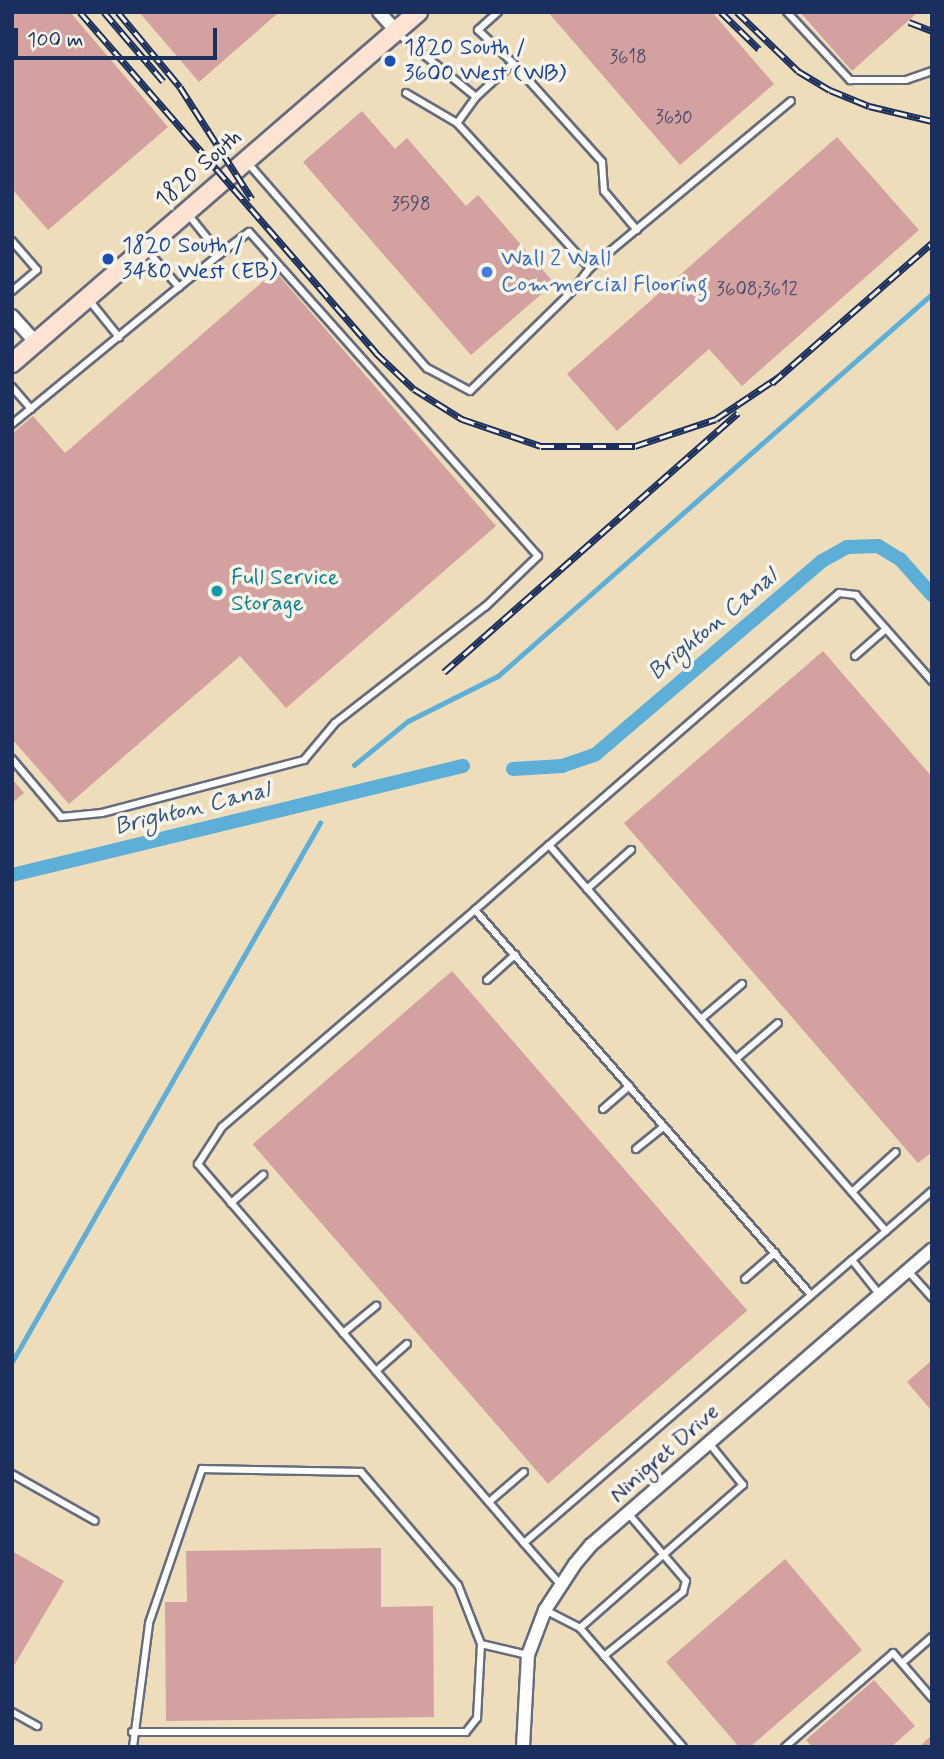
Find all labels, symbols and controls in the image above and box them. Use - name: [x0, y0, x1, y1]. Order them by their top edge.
- scale bar: [18, 14, 220, 58]
- text: 100 m: [27, 26, 83, 54]
- place label: 1820 South / 3600 West (WB): [404, 34, 566, 88]
- house number: 3618: [609, 47, 647, 69]
- marker: 1820 South / 3600 West (WB): [382, 53, 398, 69]
- house number: 3630: [655, 107, 693, 129]
- street label: 1820 South: [150, 124, 248, 214]
- house number: 3598: [391, 194, 431, 216]
- place label: 1820 South / 3480 West (EB): [122, 232, 277, 286]
- place label: Wall 2 Wall Commercial Flooring: [501, 245, 708, 299]
- marker: 1820 South / 3480 West (EB): [100, 251, 116, 267]
- marker: Wall 2 Wall Commercial Flooring: [479, 264, 495, 280]
- house number: 3608;3612: [716, 279, 798, 301]
- place label: Full Service Storage: [231, 564, 339, 618]
- water label: Brighton Canal: [644, 564, 782, 686]
- marker: Full Service Storage: [209, 583, 225, 599]
- water label: Brighton Canal: [113, 776, 271, 842]
- street label: Ninigret Drive: [605, 1399, 725, 1509]

